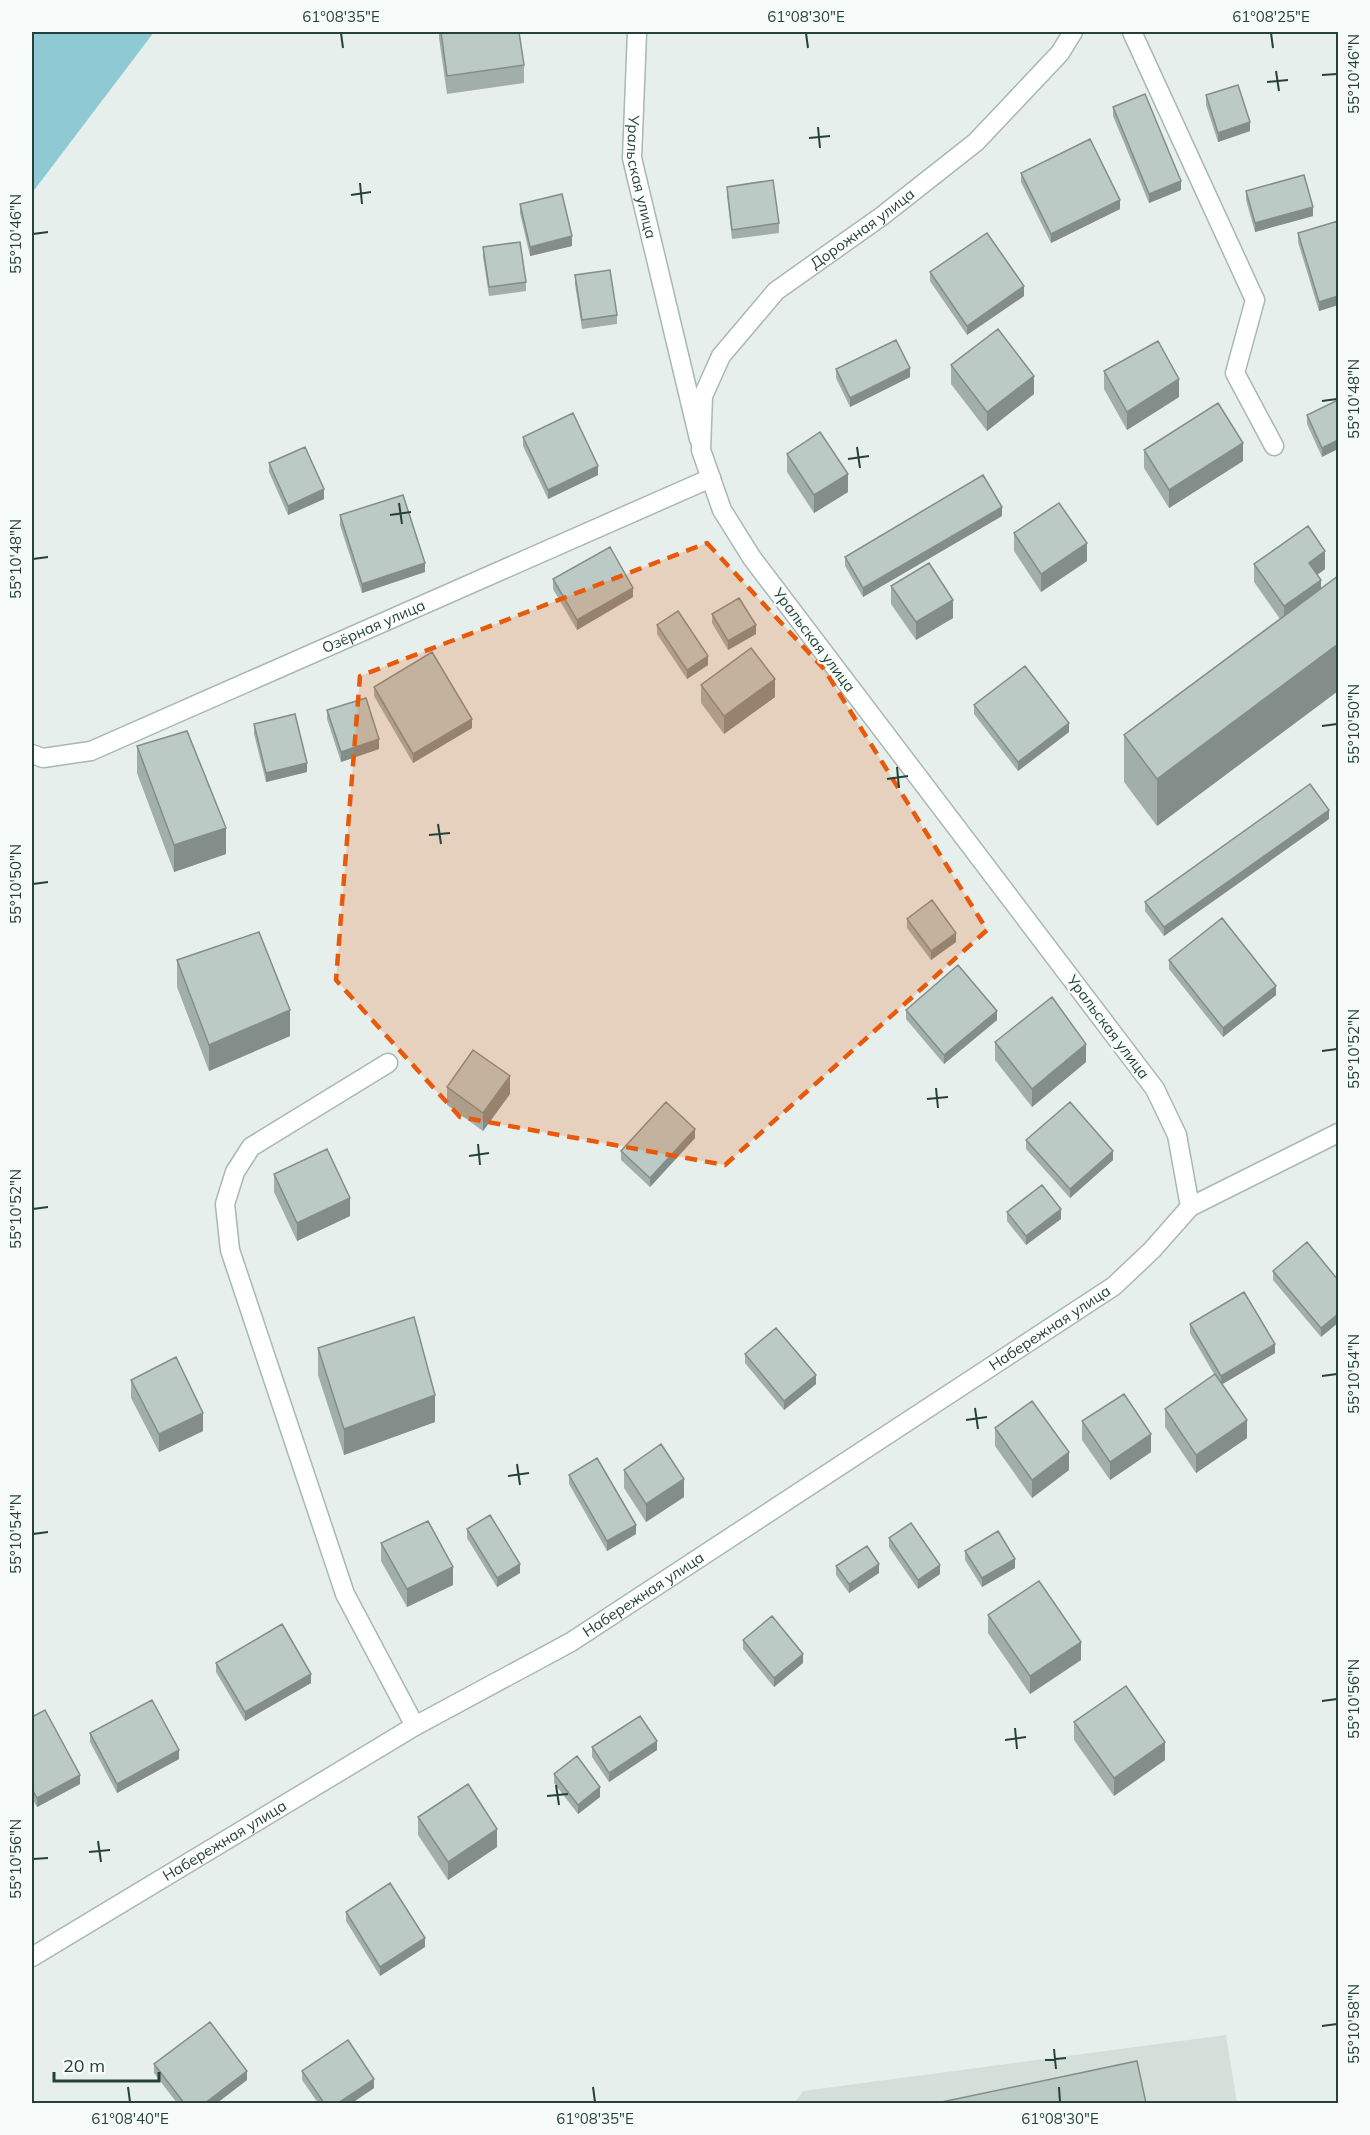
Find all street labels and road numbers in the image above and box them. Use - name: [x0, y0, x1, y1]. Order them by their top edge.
- street label: Уральская улица: [623, 114, 661, 240]
- street label: Дорожная улица: [806, 184, 918, 273]
- street label: Уральская улица: [769, 583, 860, 695]
- street label: Озёрная улица: [319, 595, 428, 657]
- street label: Уральская улица: [1063, 970, 1154, 1082]
- street label: Набережная улица: [985, 1281, 1114, 1374]
- street label: Набережная улица: [579, 1547, 707, 1641]
- street label: Набережная улица: [159, 1796, 290, 1885]

